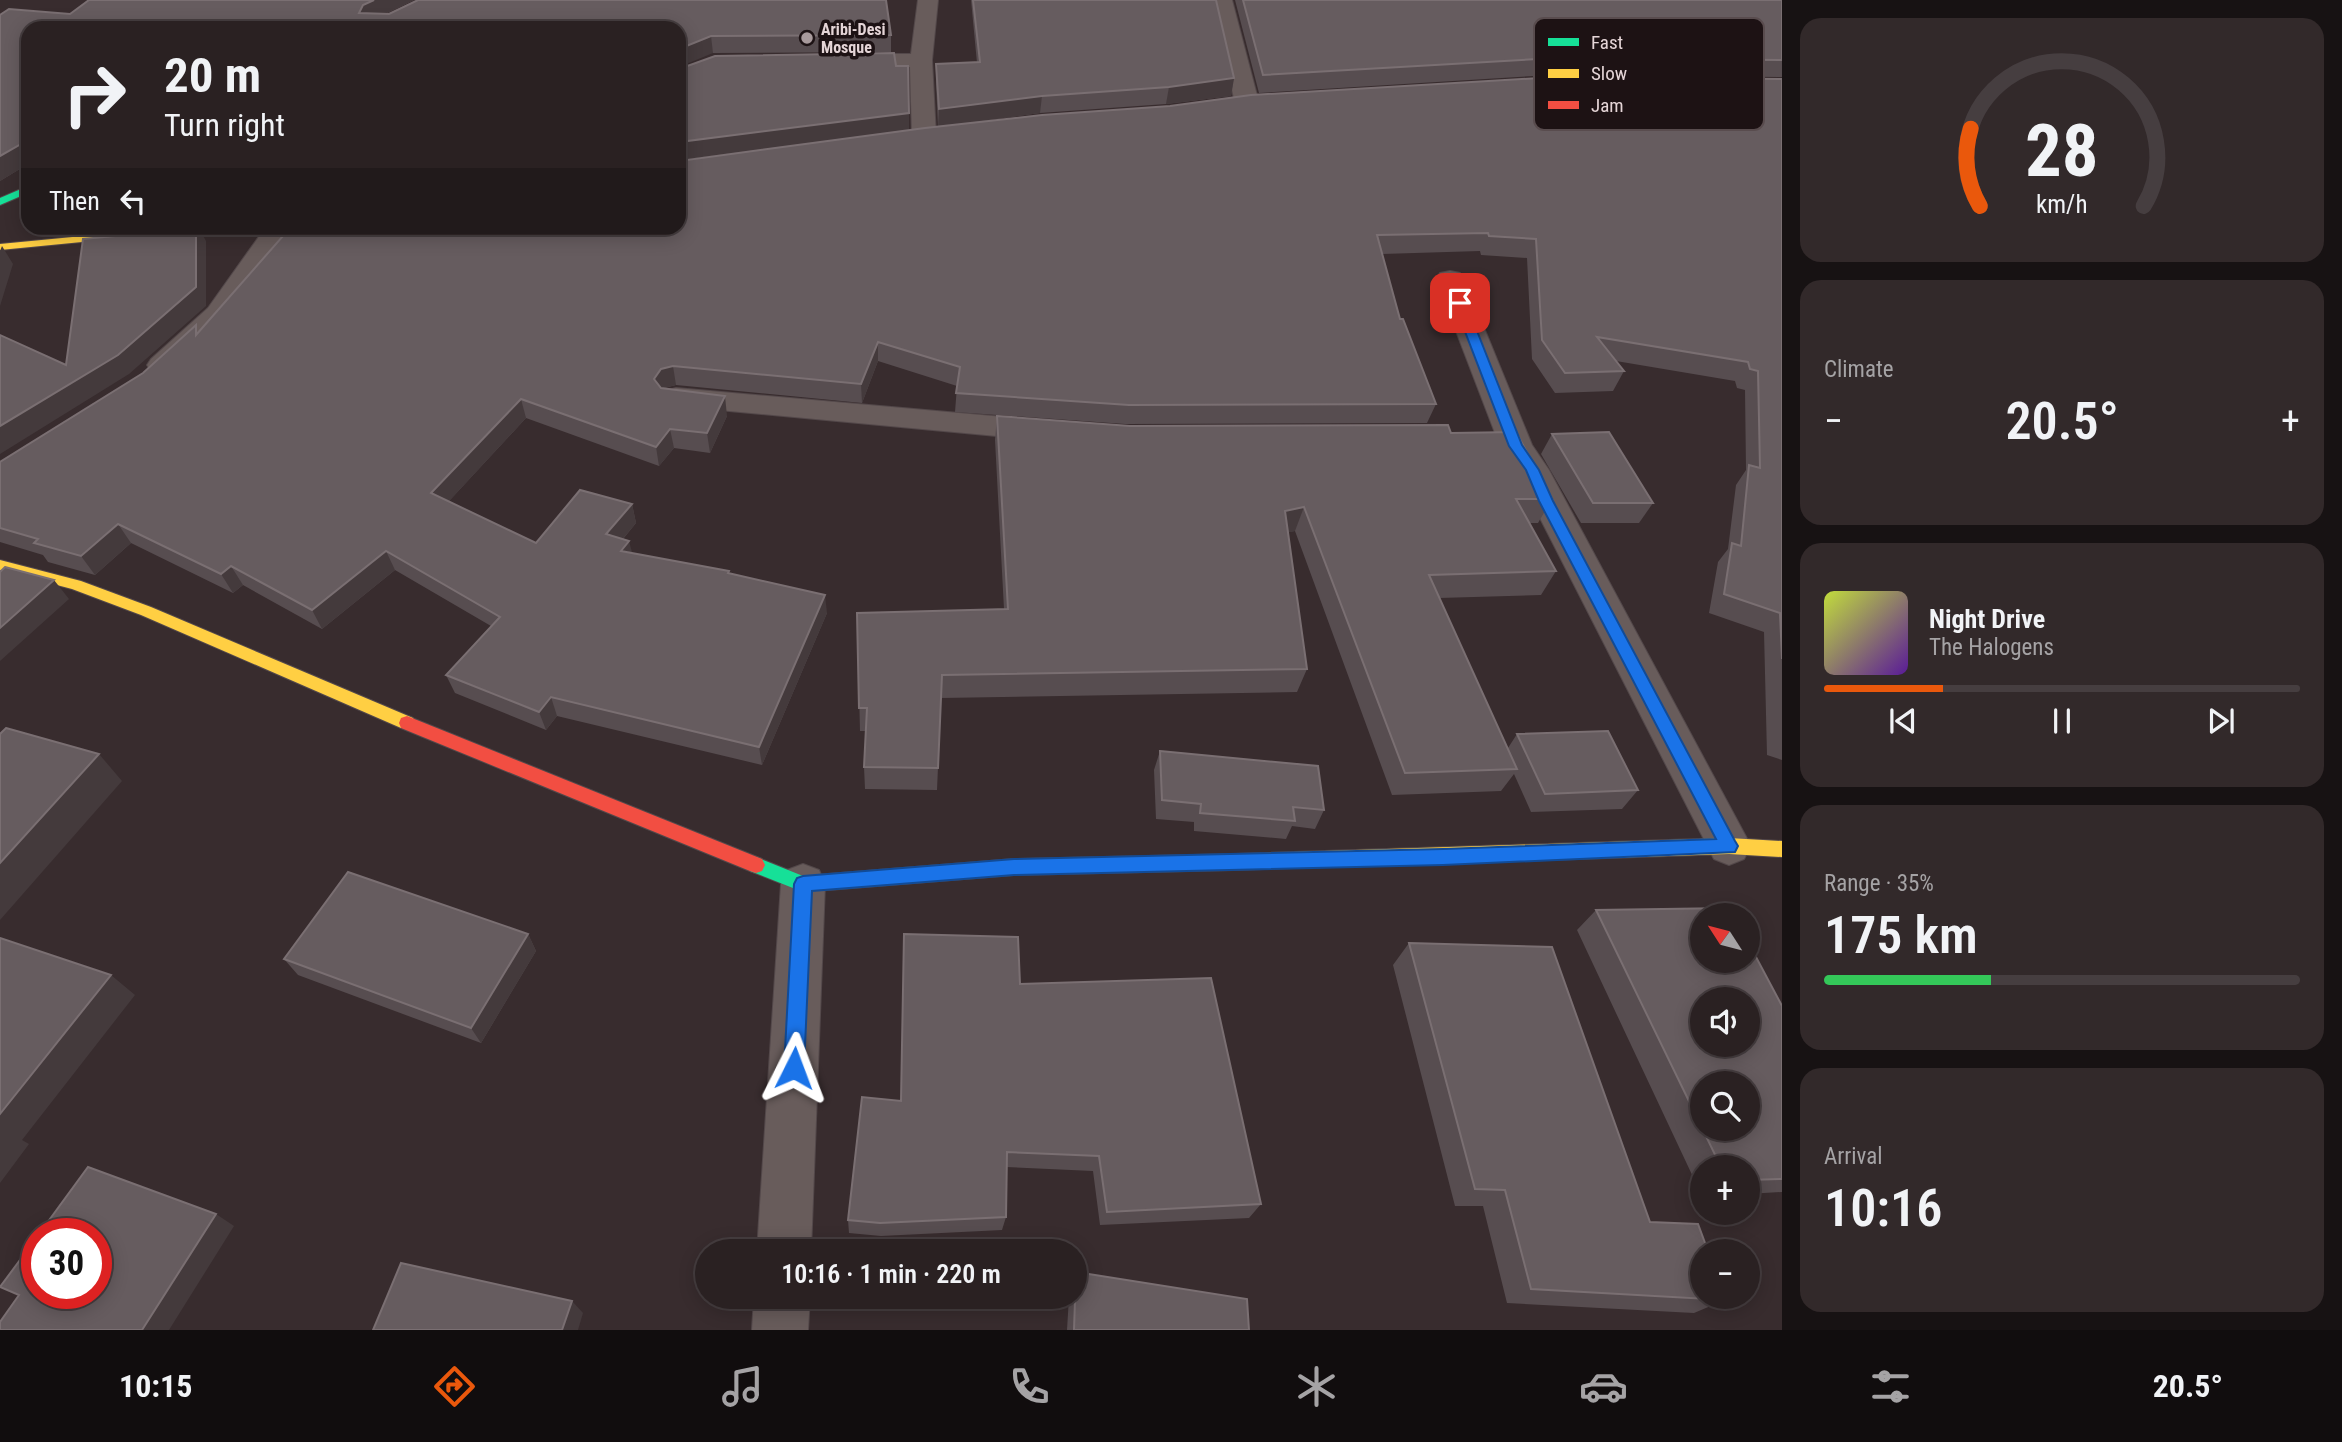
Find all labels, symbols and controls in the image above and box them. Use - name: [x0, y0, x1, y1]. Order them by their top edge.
- legend: [1534, 18, 1764, 130]
- place label: Aribi-Desi Mosque: [821, 20, 886, 57]
- marker: Aribi-Desi Mosque: [799, 30, 815, 46]
- text: Fast: [1591, 31, 1623, 54]
- text: 20 m: [164, 47, 261, 104]
- icon: right: [49, 49, 140, 140]
- text: Slow: [1591, 62, 1627, 85]
- text: Jam: [1591, 94, 1624, 117]
- text: Turn right: [164, 106, 285, 144]
- text: 28: [2025, 109, 2099, 195]
- icon: left: [114, 182, 152, 220]
- text: Then: [49, 186, 100, 216]
- text: km/h: [2036, 190, 2088, 219]
- pin: [1430, 273, 1490, 333]
- icon: arrive: [1441, 284, 1479, 322]
- text: Climate: [1824, 356, 1894, 383]
- text: 20.5°: [2005, 391, 2119, 452]
- text: −: [1824, 399, 1843, 443]
- text: +: [2281, 399, 2300, 443]
- text: Night Drive: [1929, 604, 2045, 634]
- text: The Halogens: [1929, 634, 2054, 661]
- icon: previous: [1884, 702, 1922, 740]
- icon: pause: [2043, 702, 2081, 740]
- icon: next: [2202, 702, 2240, 740]
- text: Range · 35%: [1824, 870, 1934, 897]
- north arrow: [1690, 903, 1760, 973]
- map controls: [1690, 903, 1760, 1309]
- text: 175 km: [1824, 905, 1978, 966]
- button: sound: [1690, 987, 1760, 1057]
- position arrow: [757, 1031, 831, 1105]
- button: search: [1690, 1071, 1760, 1141]
- text: Arrival: [1824, 1143, 1883, 1170]
- button: +: [1690, 1155, 1760, 1225]
- text: 10:16: [1824, 1178, 1942, 1239]
- speed limit sign: 30: [21, 1218, 112, 1309]
- button: −: [1690, 1239, 1760, 1309]
- text: 10:16 · 1 min · 220 m: [781, 1259, 1001, 1289]
- icon: directions: [430, 1362, 479, 1411]
- icon: music: [718, 1362, 767, 1411]
- icon: phone: [1005, 1362, 1054, 1411]
- icon: climate: [1292, 1362, 1341, 1411]
- icon: car: [1579, 1362, 1628, 1411]
- icon: filters: [1866, 1362, 1915, 1411]
- text: 10:15: [119, 1367, 192, 1405]
- text: 20.5°: [2153, 1367, 2223, 1405]

